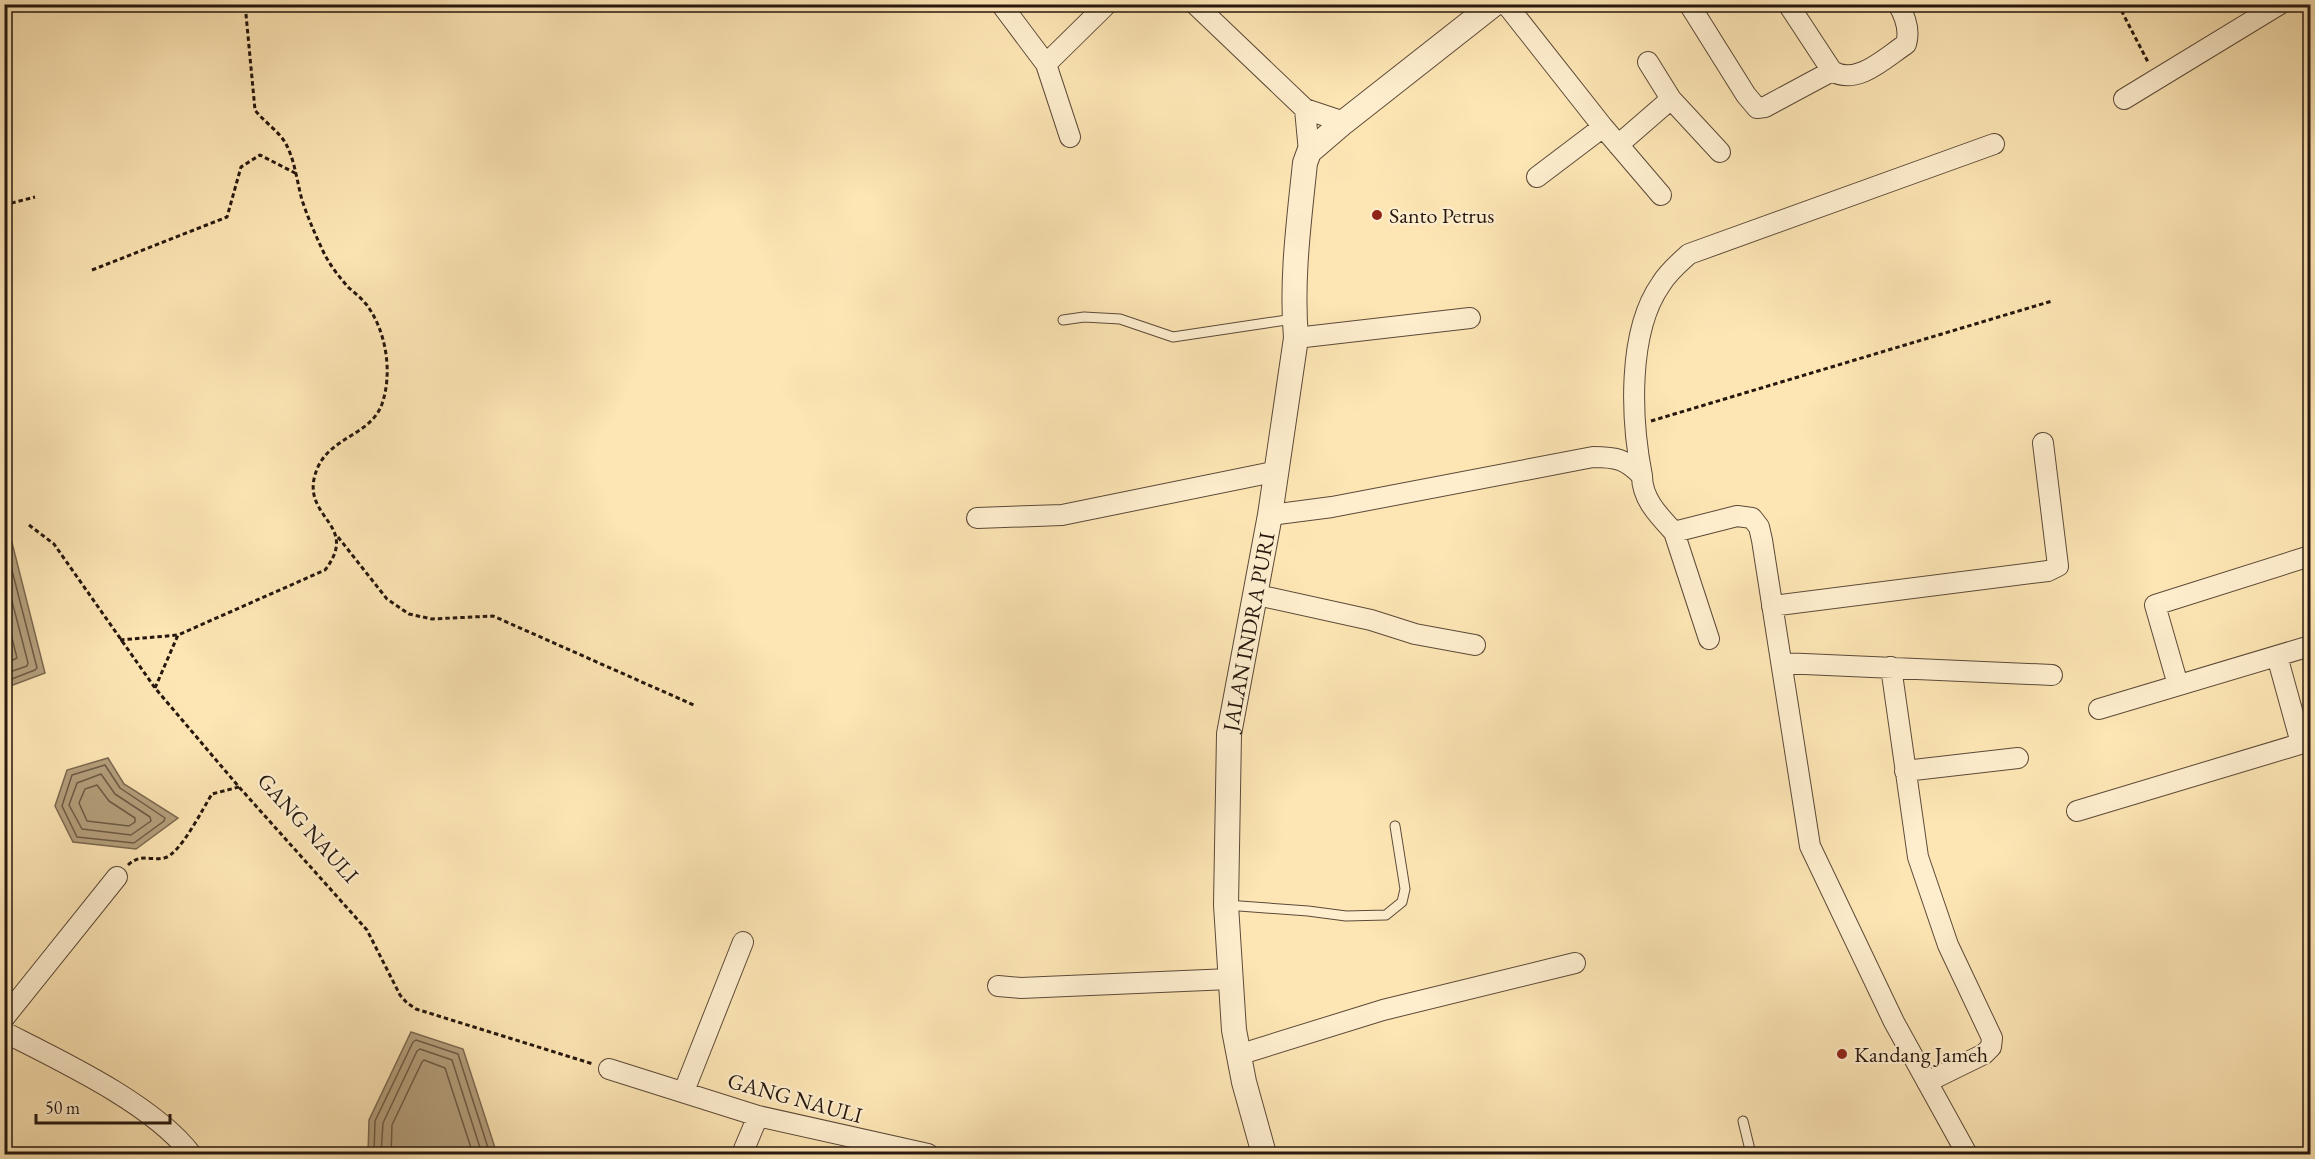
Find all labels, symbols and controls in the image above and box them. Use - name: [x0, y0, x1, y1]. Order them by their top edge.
- place label: Santo Petrus: [1389, 201, 1494, 230]
- marker: Santo Petrus: [1370, 208, 1384, 222]
- street label: JALAN INDRA PURI: [1215, 529, 1281, 736]
- street label: GANG NAULI: [251, 767, 365, 889]
- place label: Kandang Jameh: [1854, 1040, 1988, 1069]
- marker: Kandang Jameh: [1835, 1047, 1849, 1061]
- street label: GANG NAULI: [724, 1066, 866, 1130]
- scale bar: [36, 1087, 170, 1125]
- text: 50 m: [45, 1096, 80, 1119]

